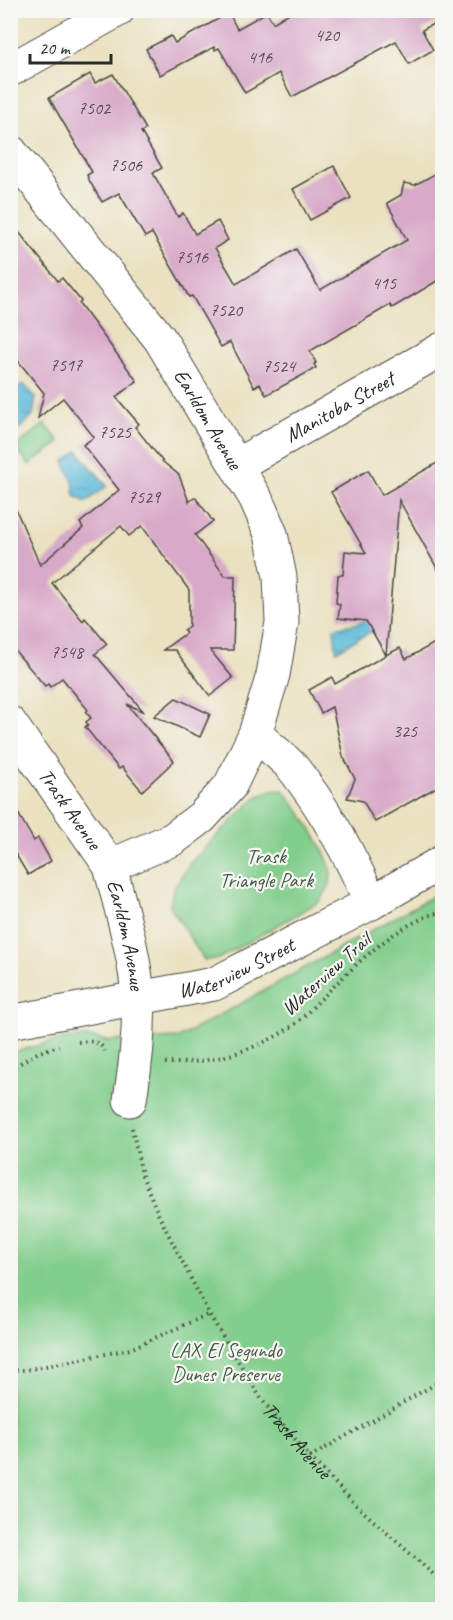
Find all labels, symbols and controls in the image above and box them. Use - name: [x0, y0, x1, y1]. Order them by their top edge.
- house number: 420: [315, 24, 341, 46]
- scale bar: [30, 27, 111, 65]
- text: 20 m: [39, 37, 72, 59]
- house number: 416: [248, 46, 273, 68]
- house number: 7502: [78, 97, 112, 119]
- house number: 7506: [110, 154, 143, 176]
- house number: 7516: [176, 246, 209, 268]
- house number: 415: [372, 272, 397, 294]
- house number: 7520: [210, 299, 244, 321]
- house number: 7517: [50, 354, 83, 376]
- house number: 7524: [263, 355, 297, 377]
- street label: Earldom Avenue: [168, 364, 249, 475]
- street label: Manitoba Street: [281, 364, 402, 448]
- house number: 7525: [99, 421, 132, 443]
- house number: 7529: [128, 486, 162, 508]
- house number: 7548: [51, 641, 85, 663]
- house number: 325: [393, 720, 418, 742]
- street label: Trask Avenue: [33, 764, 109, 856]
- park label: Trask Triangle Park: [219, 843, 314, 893]
- street label: Earldom Avenue: [101, 877, 150, 993]
- street label: Waterview Trail: [276, 925, 379, 1021]
- street label: Waterview Street: [176, 931, 301, 1003]
- park label: LAX El Segundo Dunes Preserve: [170, 1337, 284, 1387]
- street label: Trask Avenue: [257, 1397, 338, 1486]

